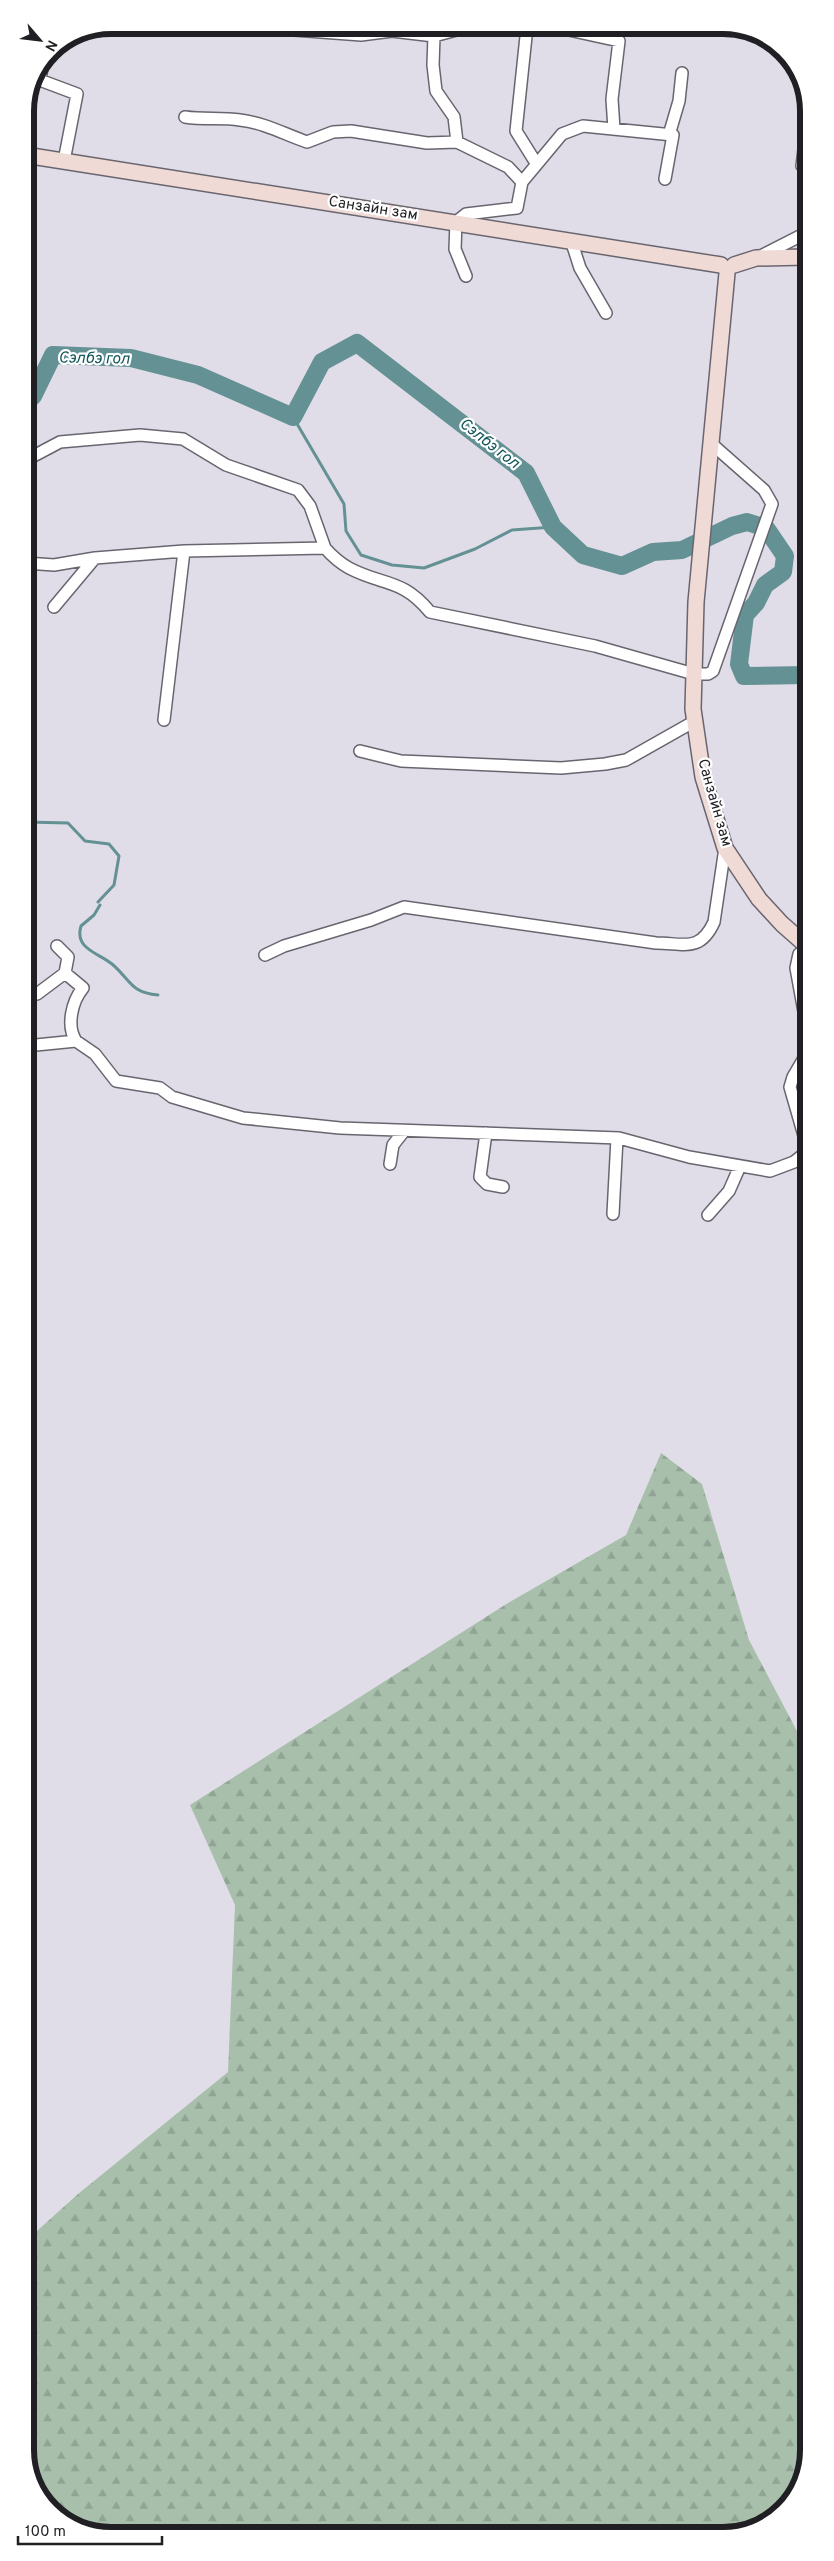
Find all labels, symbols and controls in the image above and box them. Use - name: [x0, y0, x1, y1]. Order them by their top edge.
- north arrow: [15, 15, 65, 65]
- text: N: [40, 37, 60, 54]
- street label: Санзайн зам: [327, 193, 419, 225]
- water label: Сэлбэ гол: [58, 348, 130, 370]
- water label: Сэлбэ гол: [455, 414, 524, 474]
- street label: Санзайн зам: [692, 757, 736, 849]
- scale bar: [18, 2514, 161, 2546]
- text: 100 m: [25, 2523, 66, 2542]

